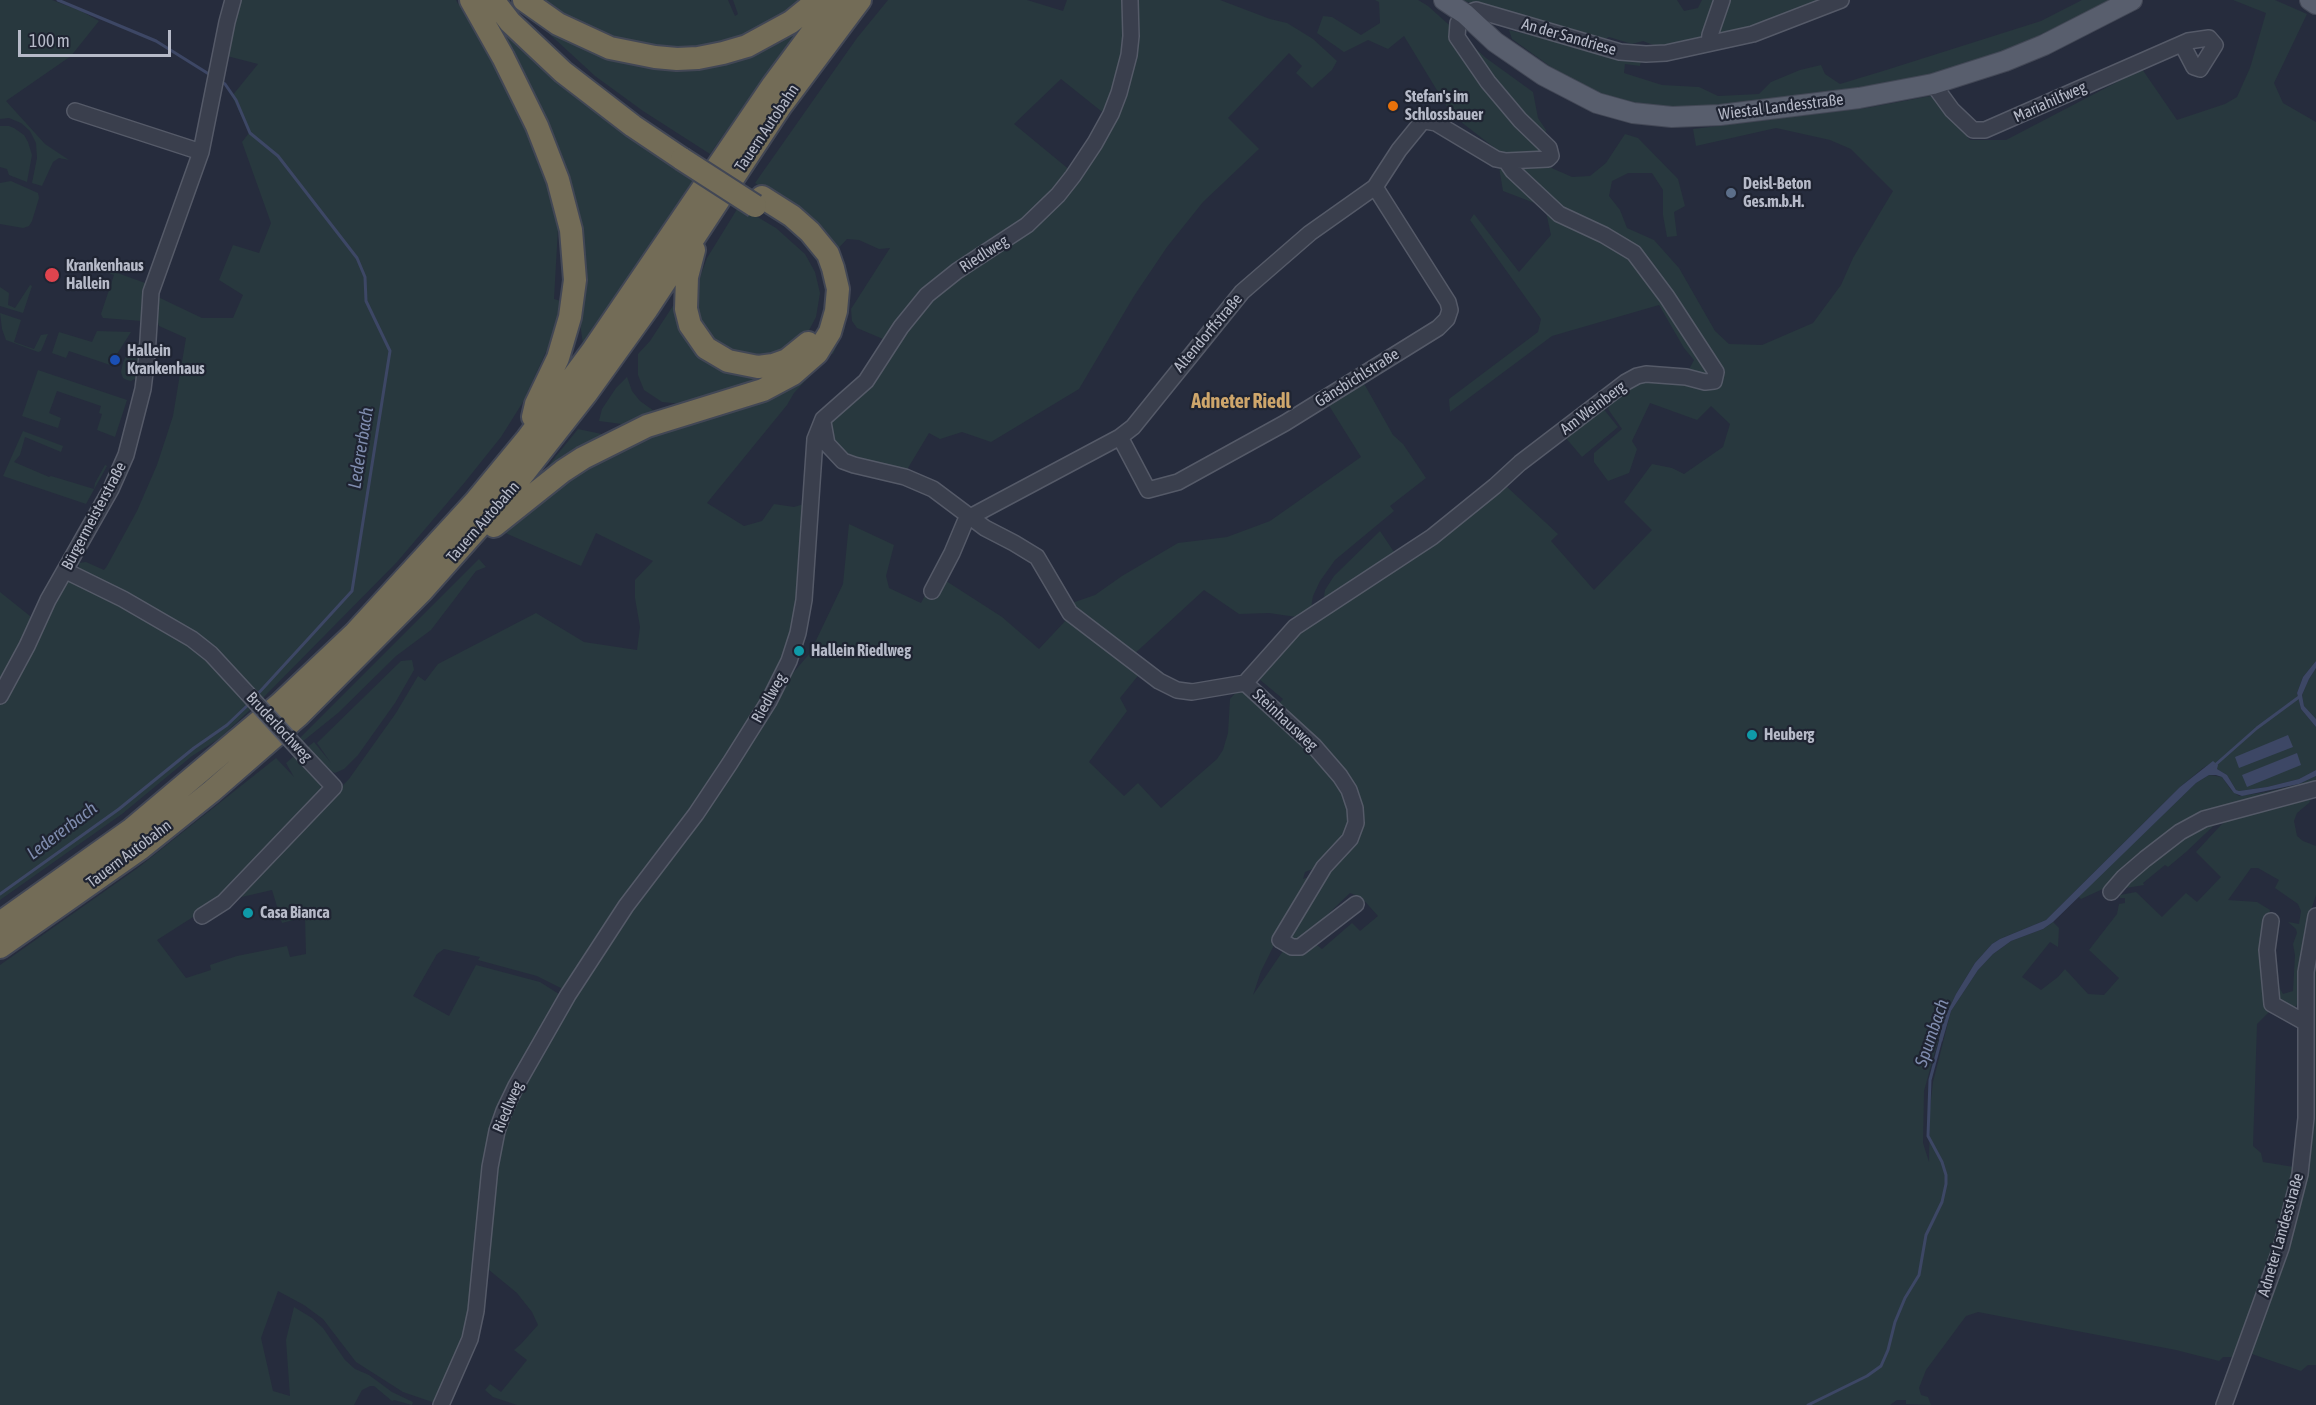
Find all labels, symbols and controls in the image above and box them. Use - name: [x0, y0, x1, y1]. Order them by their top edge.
- street label: An der Sandriese: [1519, 14, 1619, 60]
- scale bar: [21, 18, 174, 56]
- text: 100 m: [29, 30, 70, 51]
- street label: Mariahilfweg: [2011, 77, 2089, 127]
- street label: Tauern Autobahn: [731, 81, 803, 175]
- place label: Stefan's im Schlossbauer: [1405, 87, 1483, 125]
- street label: Wiestal Landesstraße: [1718, 90, 1844, 124]
- marker: Stefan's im Schlossbauer: [1386, 99, 1400, 113]
- place label: Deisl-Beton Ges.m.b.H.: [1743, 174, 1811, 212]
- marker: Deisl-Beton Ges.m.b.H.: [1724, 186, 1738, 200]
- street label: Riedlweg: [956, 231, 1012, 277]
- place label: Krankenhaus Hallein: [66, 256, 144, 294]
- marker: Krankenhaus Hallein: [43, 266, 61, 284]
- street label: Altendorffstraße: [1170, 290, 1246, 376]
- place label: Hallein Krankenhaus: [127, 341, 205, 379]
- street label: Gänsbichlstraße: [1311, 345, 1403, 411]
- marker: Hallein Krankenhaus: [108, 353, 122, 367]
- street label: Am Weinberg: [1556, 377, 1630, 439]
- district label: Adneter Riedl: [1191, 390, 1291, 414]
- water label: Ledererbach: [344, 406, 378, 490]
- street label: Bürgermeisterstraße: [57, 459, 131, 573]
- street label: Tauern Autobahn: [443, 478, 523, 566]
- place label: Hallein Riedlweg: [811, 641, 911, 661]
- marker: Hallein Riedlweg: [792, 644, 806, 658]
- street label: Riedlweg: [747, 670, 791, 726]
- street label: Steinhausweg: [1248, 685, 1322, 755]
- street label: Bruderlochweg: [242, 688, 316, 766]
- place label: Heuberg: [1764, 725, 1814, 745]
- marker: Heuberg: [1745, 728, 1759, 742]
- water label: Ledererbach: [23, 798, 101, 864]
- street label: Tauern Autobahn: [83, 816, 175, 892]
- place label: Casa Bianca: [260, 903, 330, 923]
- marker: Casa Bianca: [241, 906, 255, 920]
- water label: Spumbach: [1910, 996, 1954, 1070]
- street label: Riedlweg: [489, 1078, 527, 1136]
- street label: Adneter Landesstraße: [2254, 1171, 2308, 1299]

